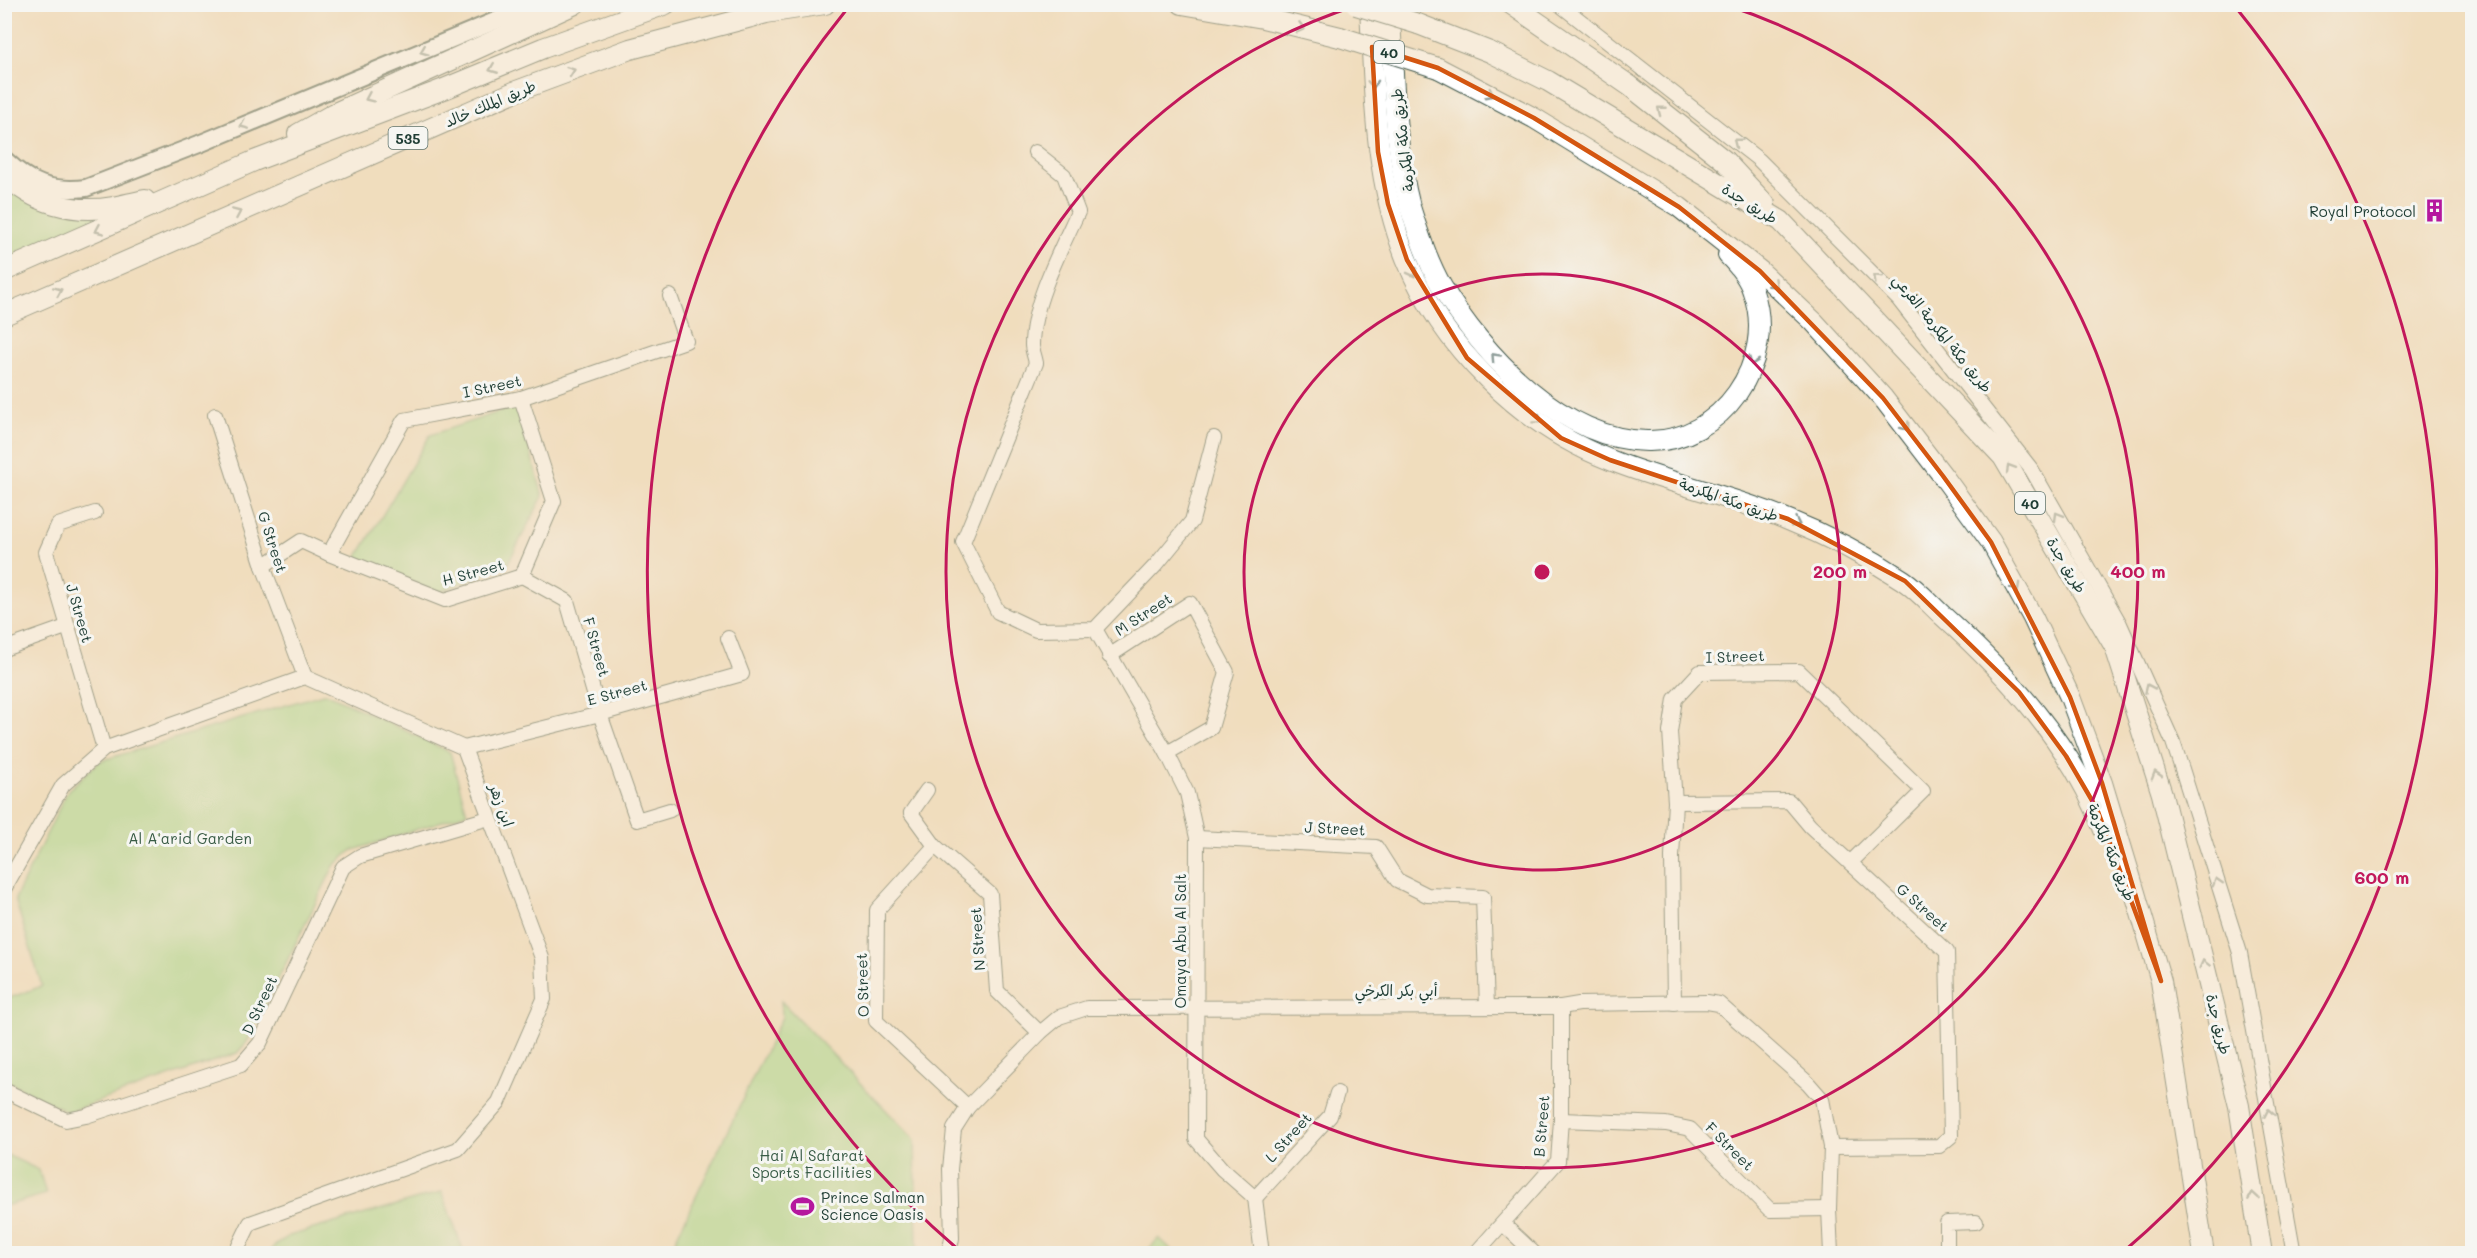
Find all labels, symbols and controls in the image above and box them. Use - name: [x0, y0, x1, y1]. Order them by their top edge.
- one-way arrow: [1296, 20, 1306, 33]
- road number: 40: [1374, 41, 1404, 63]
- one-way arrow: [419, 44, 430, 56]
- one-way arrow: [488, 62, 499, 74]
- one-way arrow: [565, 66, 576, 78]
- street label: طريق الملك خالد: [441, 75, 539, 131]
- one-way arrow: [1367, 79, 1380, 88]
- street label: طريق مكة المكرمة: [1386, 87, 1418, 193]
- one-way arrow: [1484, 87, 1495, 98]
- one-way arrow: [364, 90, 375, 102]
- one-way arrow: [1657, 107, 1668, 118]
- one-way arrow: [239, 118, 250, 130]
- road number: 535: [388, 127, 428, 149]
- one-way arrow: [1733, 139, 1744, 150]
- street label: طريق جدة: [1719, 178, 1781, 228]
- building icon: Royal Protocol: [2421, 198, 2447, 224]
- place label: Royal Protocol: [2309, 201, 2416, 221]
- one-way arrow: [230, 208, 241, 220]
- one-way arrow: [94, 222, 105, 234]
- one-way arrow: [1406, 267, 1417, 277]
- street label: طريق مكة المكرمة الفرعي: [1886, 270, 1997, 399]
- one-way arrow: [1873, 274, 1884, 284]
- one-way arrow: [1767, 277, 1778, 288]
- one-way arrow: [52, 286, 63, 298]
- one-way arrow: [1491, 353, 1502, 364]
- one-way arrow: [1748, 355, 1761, 366]
- street label: I Street: [461, 370, 523, 402]
- one-way arrow: [1531, 413, 1542, 424]
- one-way arrow: [1898, 421, 1909, 432]
- one-way arrow: [2005, 464, 2017, 474]
- street label: طريق مكة المكرمة: [1677, 473, 1781, 525]
- road number: 40: [2015, 492, 2045, 514]
- street label: G Street: [254, 509, 292, 575]
- one-way arrow: [2054, 512, 2065, 522]
- one-way arrow: [1789, 516, 1800, 528]
- street label: طريق جدة: [2043, 533, 2091, 597]
- street label: H Street: [440, 554, 506, 590]
- text: 200 m: [1813, 559, 1867, 583]
- text: 400 m: [2110, 559, 2166, 583]
- centre of rings: [1532, 562, 1552, 582]
- street label: J Street: [62, 581, 98, 645]
- one-way arrow: [2009, 581, 2020, 592]
- street label: M Street: [1110, 588, 1176, 640]
- street label: F Street: [579, 615, 615, 679]
- street label: I Street: [1705, 645, 1765, 667]
- street label: E Street: [585, 674, 649, 710]
- one-way arrow: [2144, 684, 2156, 695]
- one-way arrow: [2150, 770, 2163, 781]
- street label: ابن زهر: [484, 779, 519, 829]
- street label: طريق مكة المكرمة: [2083, 800, 2141, 904]
- street label: J Street: [1304, 816, 1366, 840]
- park label: Al A'arid Garden: [128, 828, 252, 848]
- text: 600 m: [2355, 865, 2409, 889]
- street label: Omaya Abu Al Salt: [1170, 873, 1190, 1009]
- one-way arrow: [2212, 877, 2225, 888]
- street label: G Street: [1893, 878, 1953, 936]
- street label: N Street: [965, 907, 989, 971]
- street label: O Street: [851, 952, 873, 1018]
- one-way arrow: [2198, 959, 2211, 969]
- street label: D Street: [237, 972, 281, 1038]
- street label: أبي بكر الكرخي: [1355, 980, 1438, 1004]
- street label: طريق جدة: [2202, 992, 2236, 1056]
- street label: B Street: [1528, 1094, 1554, 1158]
- street label: L Street: [1260, 1108, 1316, 1166]
- one-way arrow: [2263, 1109, 2276, 1119]
- street label: F Street: [1701, 1117, 1759, 1175]
- park label: Hai Al Safarat Sports Facilities: [752, 1145, 872, 1182]
- place label: Prince Salman Science Oasis: [821, 1187, 925, 1224]
- one-way arrow: [2247, 1191, 2260, 1201]
- sports icon: Prince Salman Science Oasis: [790, 1193, 816, 1219]

